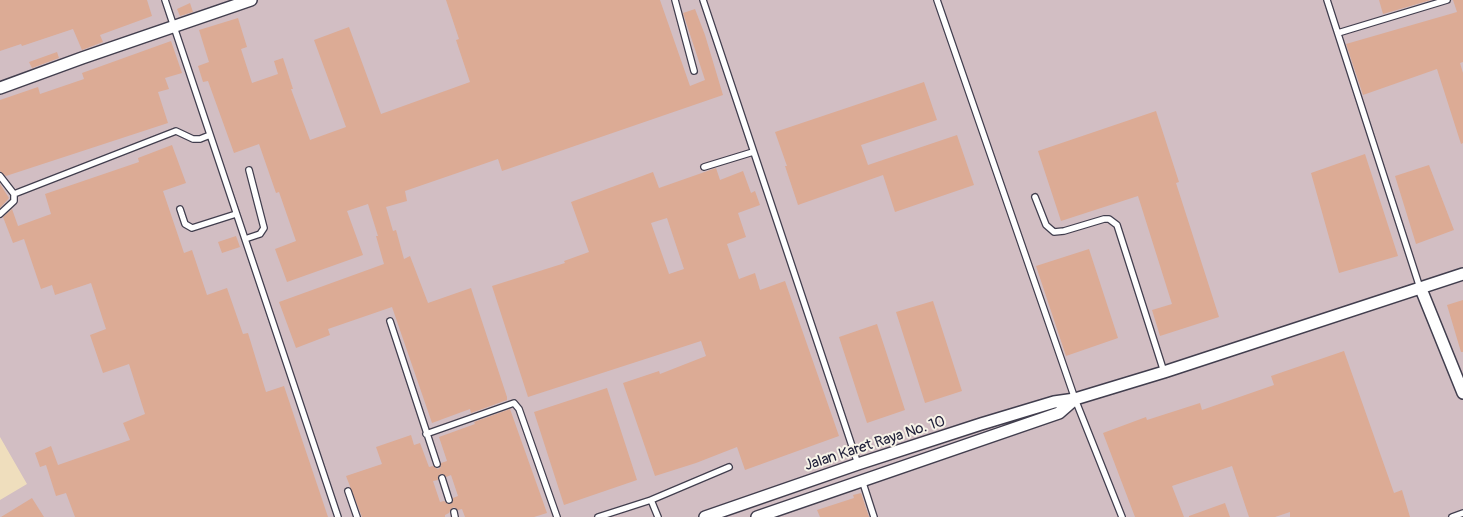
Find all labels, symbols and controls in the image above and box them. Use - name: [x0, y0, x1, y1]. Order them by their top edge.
- street label: Jalan Karet Raya No. 10: [802, 413, 948, 475]

